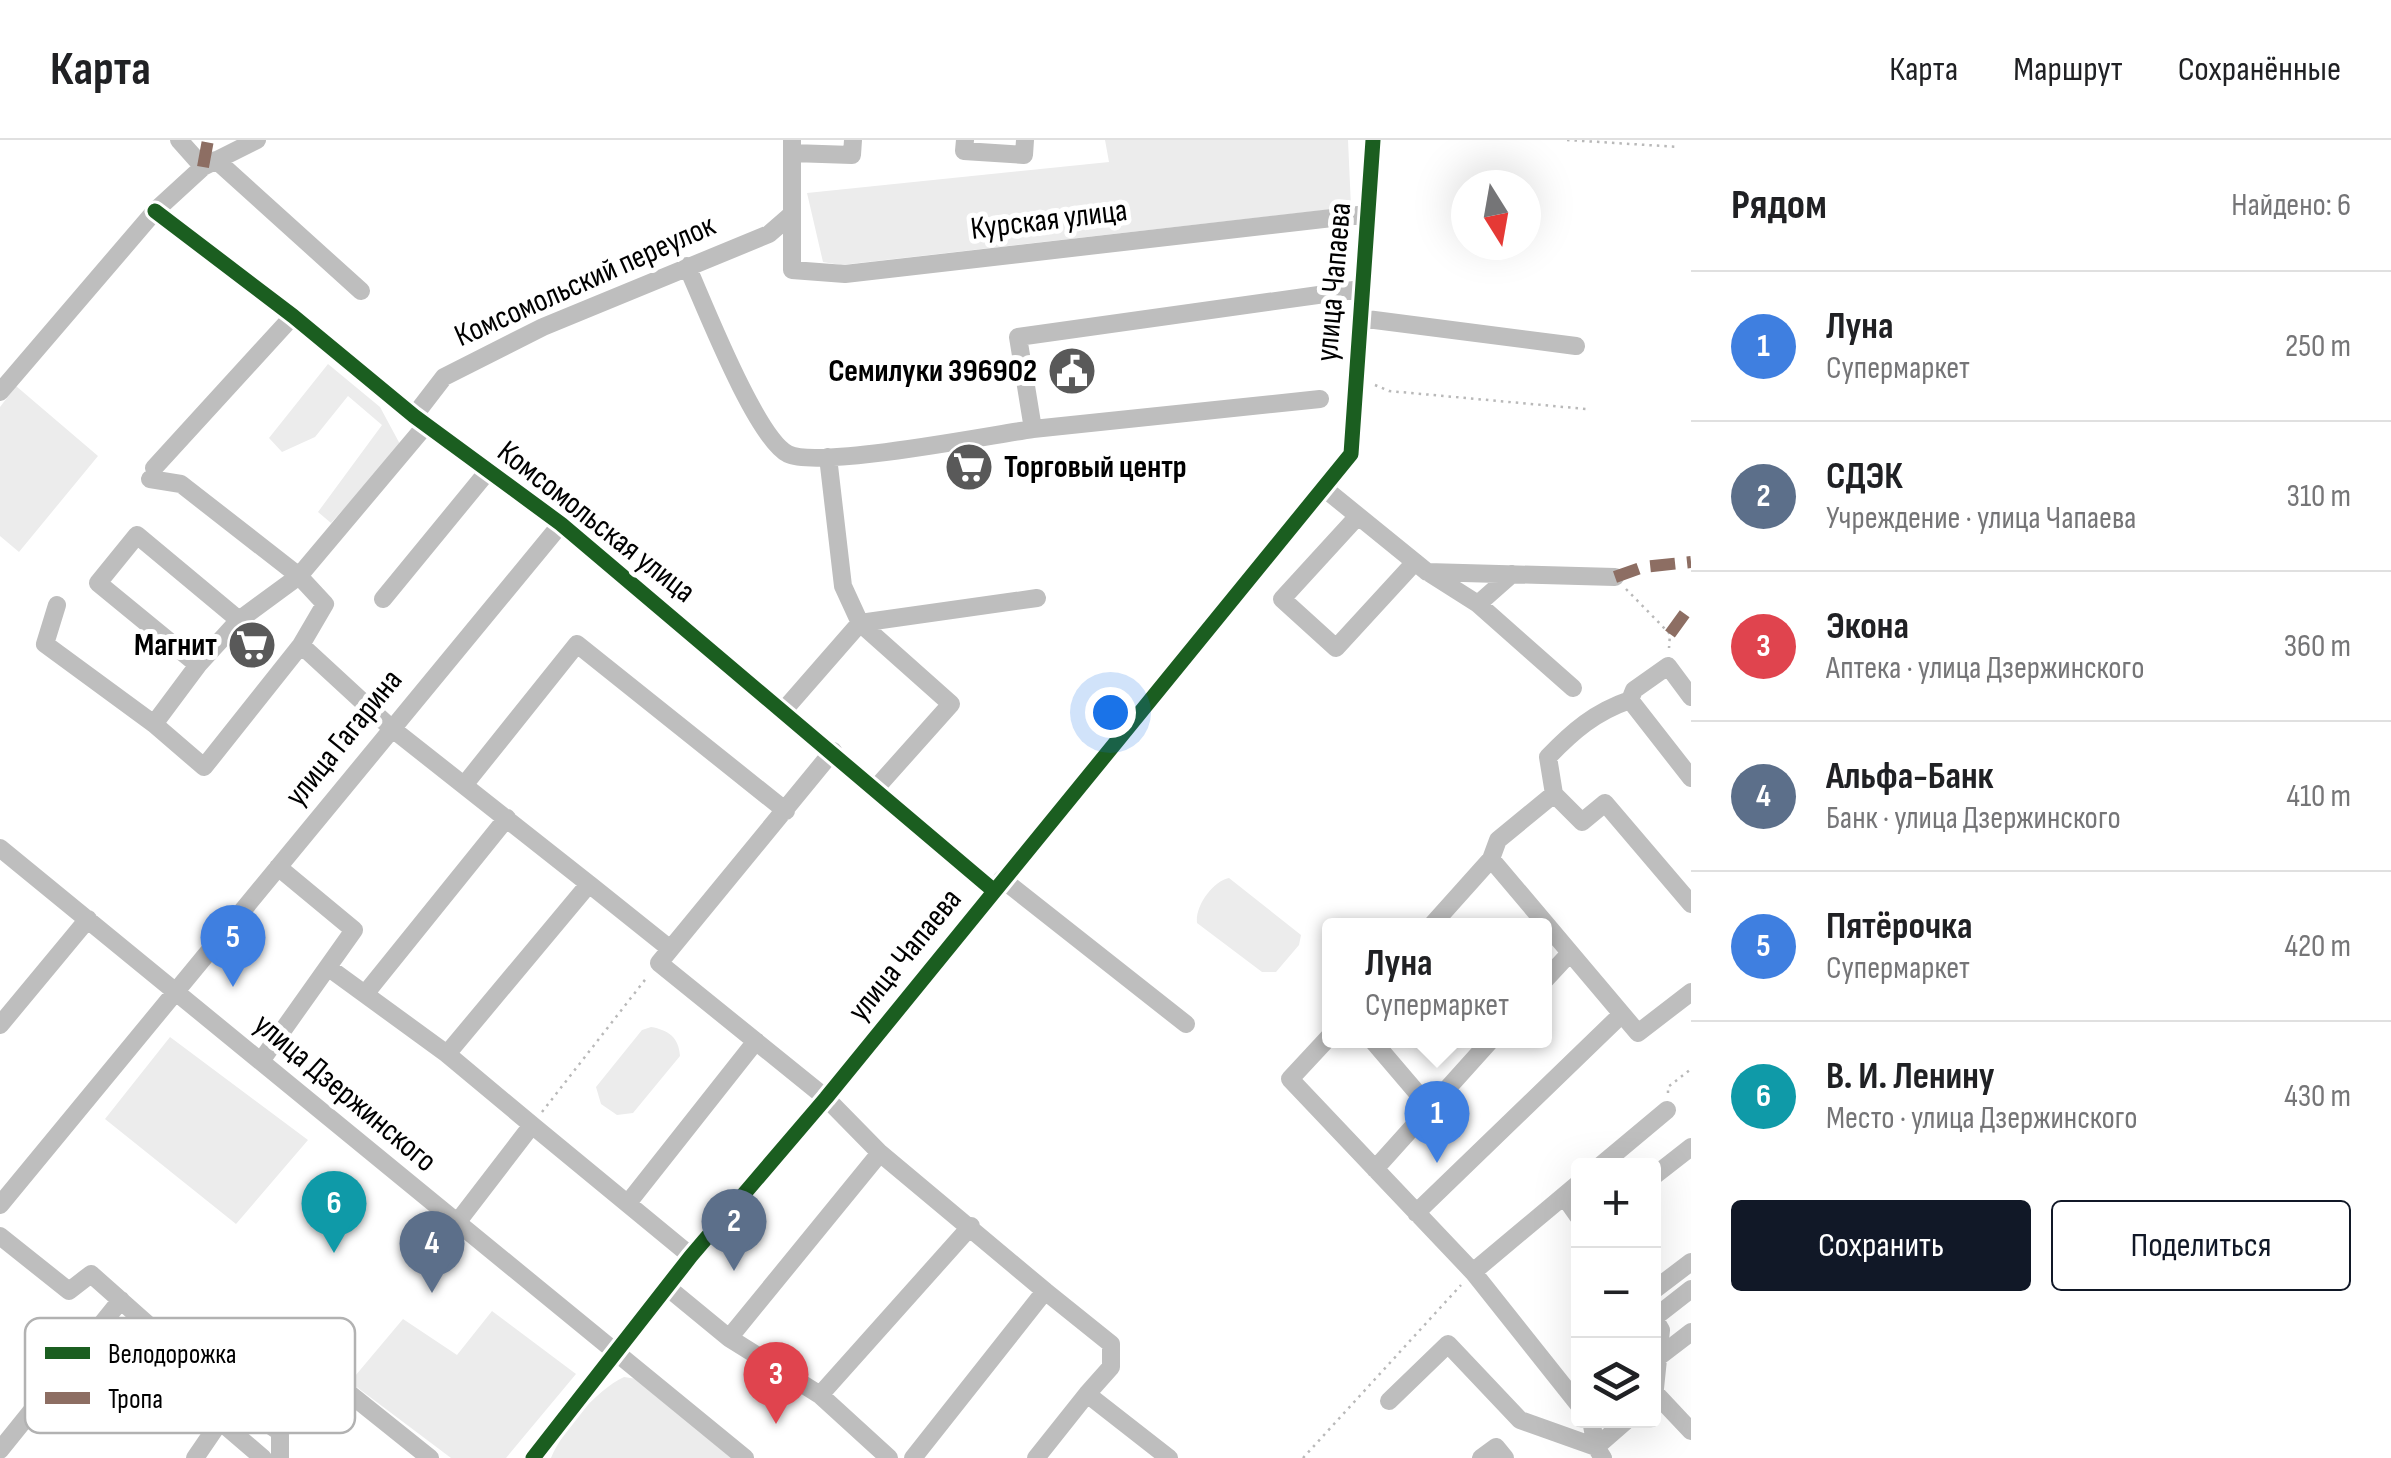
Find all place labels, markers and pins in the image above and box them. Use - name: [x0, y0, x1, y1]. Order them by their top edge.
- public building icon: Семилуки 396902: [1046, 345, 1098, 397]
- place label: Семилуки 396902: [828, 352, 1037, 391]
- supermarket icon: Торговый центр: [943, 441, 995, 493]
- place label: Торговый центр: [1004, 448, 1187, 487]
- supermarket icon: Магнит: [226, 619, 278, 671]
- place label: Магнит: [134, 626, 217, 665]
- pin: 5: [200, 904, 266, 987]
- pin: 1: [1404, 1080, 1470, 1163]
- pin: 6: [302, 1170, 366, 1253]
- pin: 2: [702, 1188, 766, 1271]
- pin: 4: [400, 1210, 464, 1293]
- pin: 3: [744, 1342, 808, 1424]

